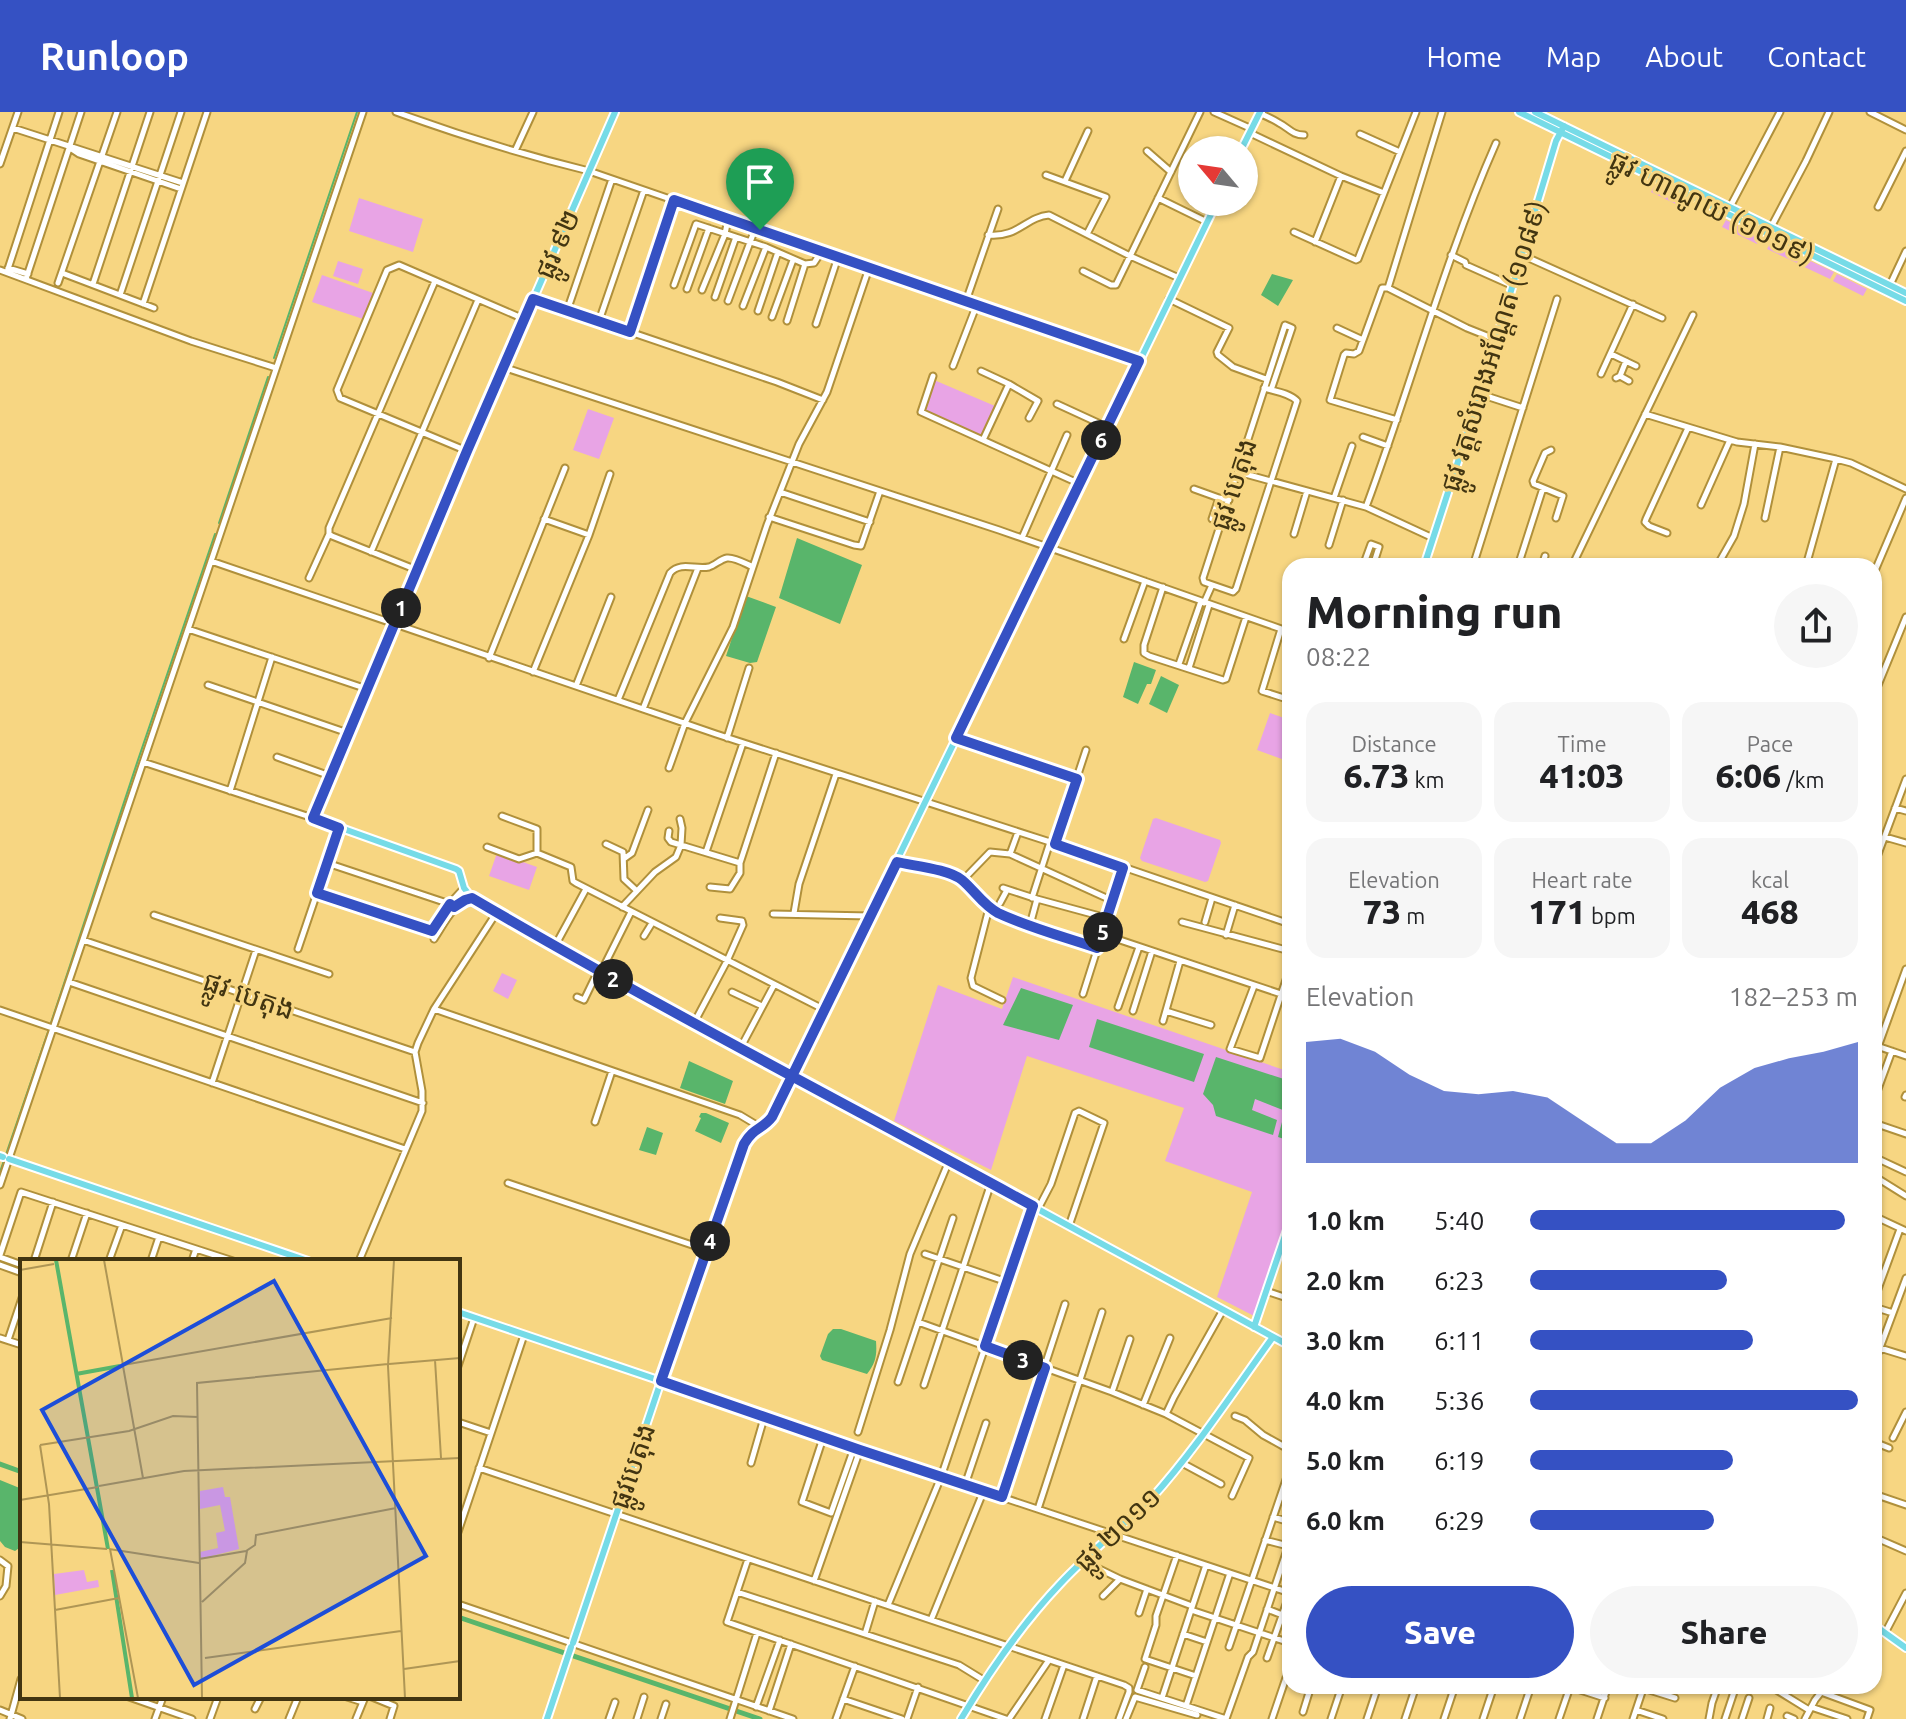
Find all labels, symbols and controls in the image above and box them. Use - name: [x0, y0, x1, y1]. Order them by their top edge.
- text: Runloop: [40, 35, 189, 77]
- text: Home: [1427, 41, 1502, 72]
- text: Map: [1546, 41, 1601, 72]
- text: About: [1645, 41, 1723, 72]
- text: Contact: [1767, 41, 1866, 72]
- north arrow: [1178, 136, 1258, 216]
- map controls: [1178, 136, 1258, 216]
- street label: ផ្លូវ ហាណូយ (១០១៩): [1600, 144, 1820, 279]
- pin: [726, 148, 794, 230]
- icon: arrive: [738, 160, 782, 204]
- street label: ផ្លូវ វត្តសំរោងអណ្ដែត (១០៨៩): [1433, 196, 1561, 498]
- street label: ផ្លូវ ៩២: [528, 205, 595, 287]
- pin: 6: [1081, 420, 1121, 460]
- text: 6: [1095, 427, 1107, 452]
- street label: ផ្លូវ បេតុង: [1203, 434, 1272, 537]
- button: share: [1774, 584, 1858, 668]
- text: Morning run: [1306, 587, 1562, 636]
- pin: 1: [381, 588, 421, 628]
- text: 1: [395, 595, 407, 620]
- text: 08:22: [1306, 642, 1371, 671]
- text: Distance: [1351, 731, 1437, 756]
- text: Time: [1557, 731, 1607, 756]
- text: Pace: [1747, 731, 1793, 756]
- text: 6.73: [1343, 756, 1409, 794]
- text: 41:03: [1539, 756, 1625, 794]
- text: 6:06: [1715, 756, 1781, 794]
- text: km: [1409, 767, 1445, 792]
- text: /km: [1781, 767, 1825, 792]
- text: Elevation: [1348, 867, 1440, 892]
- text: Heart rate: [1531, 867, 1633, 892]
- text: kcal: [1751, 867, 1789, 892]
- text: 73: [1363, 892, 1401, 930]
- text: 171: [1528, 892, 1586, 930]
- text: 468: [1741, 892, 1799, 930]
- text: m: [1401, 903, 1425, 928]
- text: bpm: [1586, 903, 1636, 928]
- pin: 5: [1083, 912, 1123, 952]
- text: 5: [1097, 919, 1109, 944]
- pin: 2: [593, 959, 633, 999]
- street label: ផ្លូវ បេតុង: [196, 964, 299, 1034]
- text: 2: [607, 966, 619, 991]
- text: Elevation: [1306, 982, 1414, 1011]
- text: 182–253 m: [1729, 982, 1858, 1011]
- text: 1.0 km: [1306, 1206, 1385, 1235]
- text: 5:40: [1434, 1206, 1484, 1235]
- pin: 4: [690, 1221, 730, 1261]
- text: 4: [704, 1228, 716, 1253]
- inset map: [20, 1259, 460, 1699]
- text: 2.0 km: [1306, 1266, 1385, 1295]
- text: 6:23: [1434, 1266, 1484, 1295]
- text: 3.0 km: [1306, 1326, 1385, 1355]
- text: 6:11: [1434, 1326, 1484, 1355]
- pin: 3: [1003, 1340, 1043, 1380]
- text: 3: [1017, 1347, 1029, 1372]
- text: 4.0 km: [1306, 1386, 1385, 1415]
- text: 5:36: [1434, 1386, 1484, 1415]
- street label: ផ្លូវបេតុង: [602, 1419, 670, 1516]
- text: 5.0 km: [1306, 1446, 1385, 1475]
- text: 6:19: [1434, 1446, 1484, 1475]
- street label: ផ្លូវ ២០១១: [1067, 1480, 1173, 1585]
- text: 6.0 km: [1306, 1506, 1385, 1535]
- text: 6:29: [1434, 1506, 1484, 1535]
- button: Save: [1306, 1586, 1574, 1678]
- button: Share: [1590, 1586, 1858, 1678]

